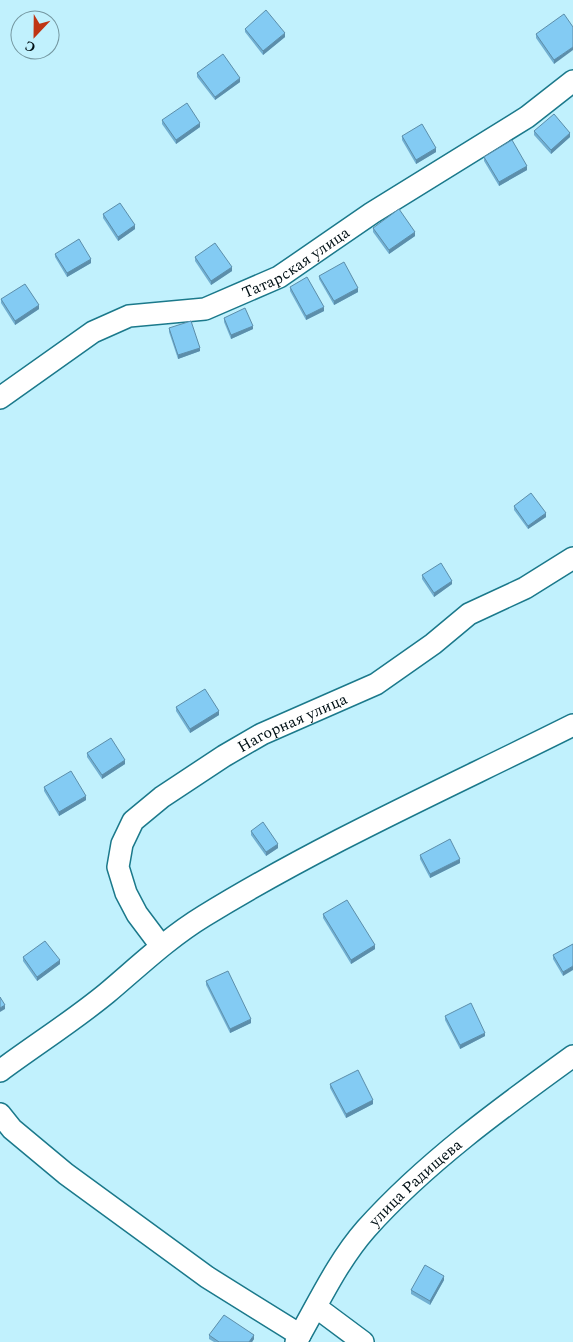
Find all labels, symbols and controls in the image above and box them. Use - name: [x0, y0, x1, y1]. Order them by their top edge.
- north arrow: [10, 10, 60, 60]
- text: С: [22, 35, 39, 58]
- street label: Татарская улица: [238, 221, 355, 305]
- street label: Нагорная улица: [233, 687, 351, 759]
- street label: улица Радищева: [362, 1133, 468, 1233]

